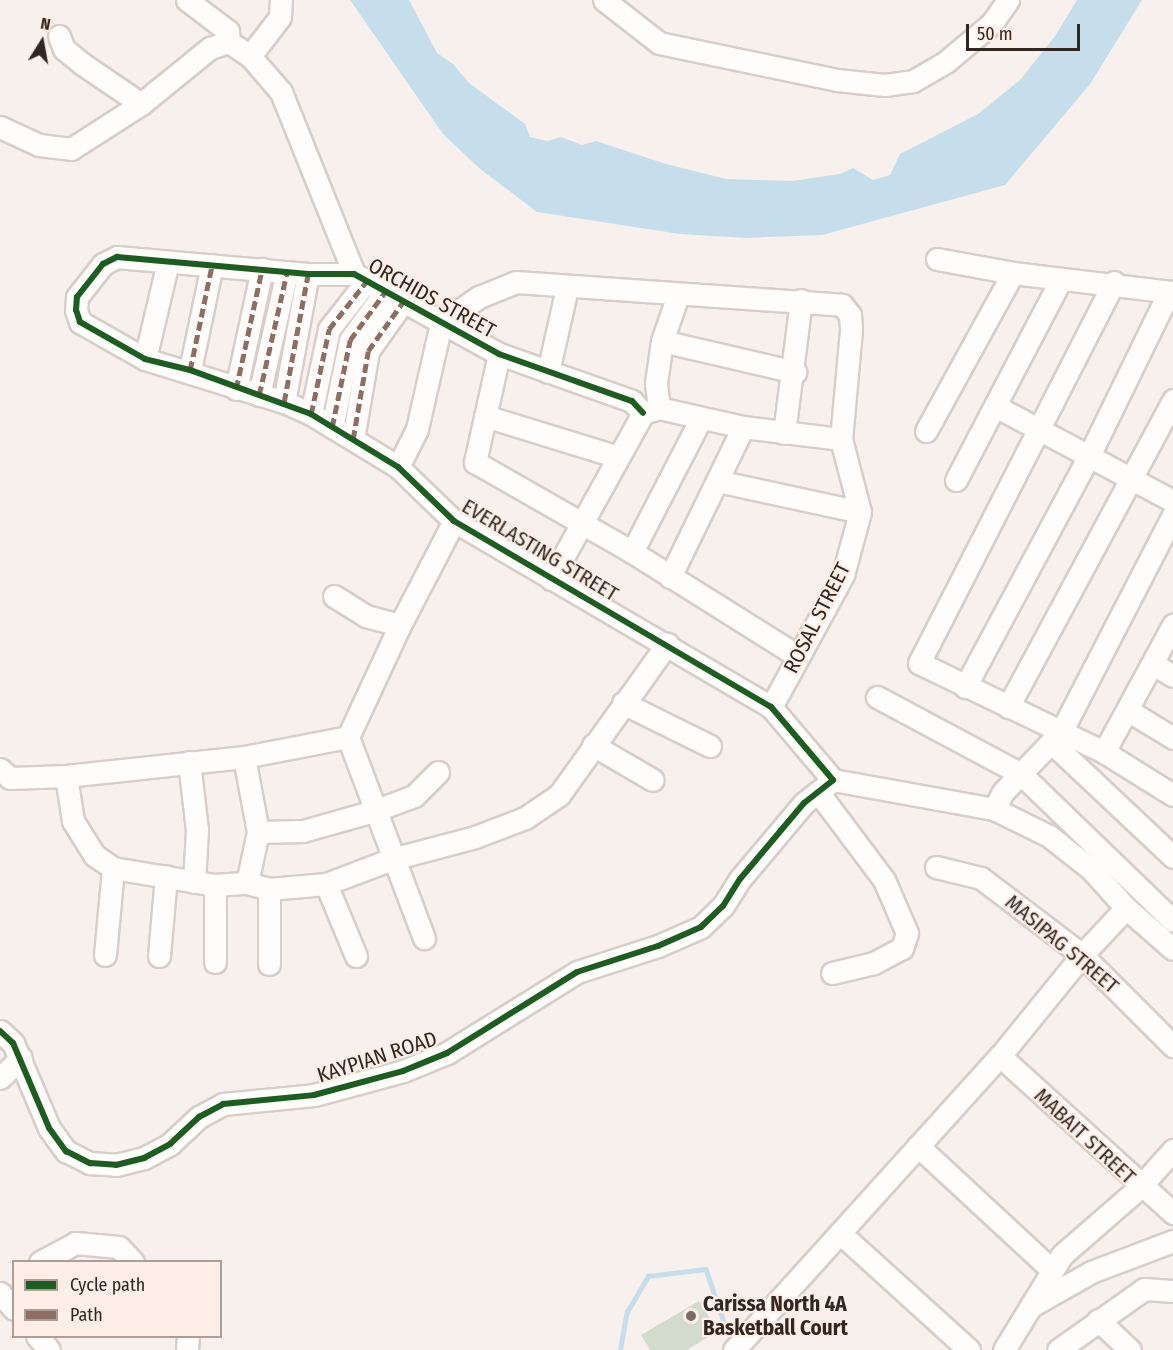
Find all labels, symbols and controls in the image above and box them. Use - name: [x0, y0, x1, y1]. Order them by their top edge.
- north arrow: [12, 12, 72, 72]
- scale bar: [969, 12, 1083, 50]
- text: N: [39, 14, 52, 34]
- text: 50 m: [977, 23, 1013, 45]
- street label: ORCHIDS STREET: [364, 253, 500, 343]
- street label: EVERLASTING STREET: [457, 493, 623, 607]
- street label: ROSAL STREET: [778, 559, 856, 677]
- street label: MASIPAG STREET: [1000, 889, 1124, 999]
- street label: KAYPIAN ROAD: [314, 1026, 440, 1088]
- street label: MABAIT STREET: [1029, 1083, 1141, 1189]
- legend: [12, 1260, 222, 1338]
- text: Cycle path: [70, 1274, 145, 1296]
- place label: Carissa North 4A Basketball Court: [703, 1291, 848, 1341]
- text: Path: [70, 1304, 103, 1326]
- marker: Carissa North 4A Basketball Court: [684, 1309, 698, 1323]

